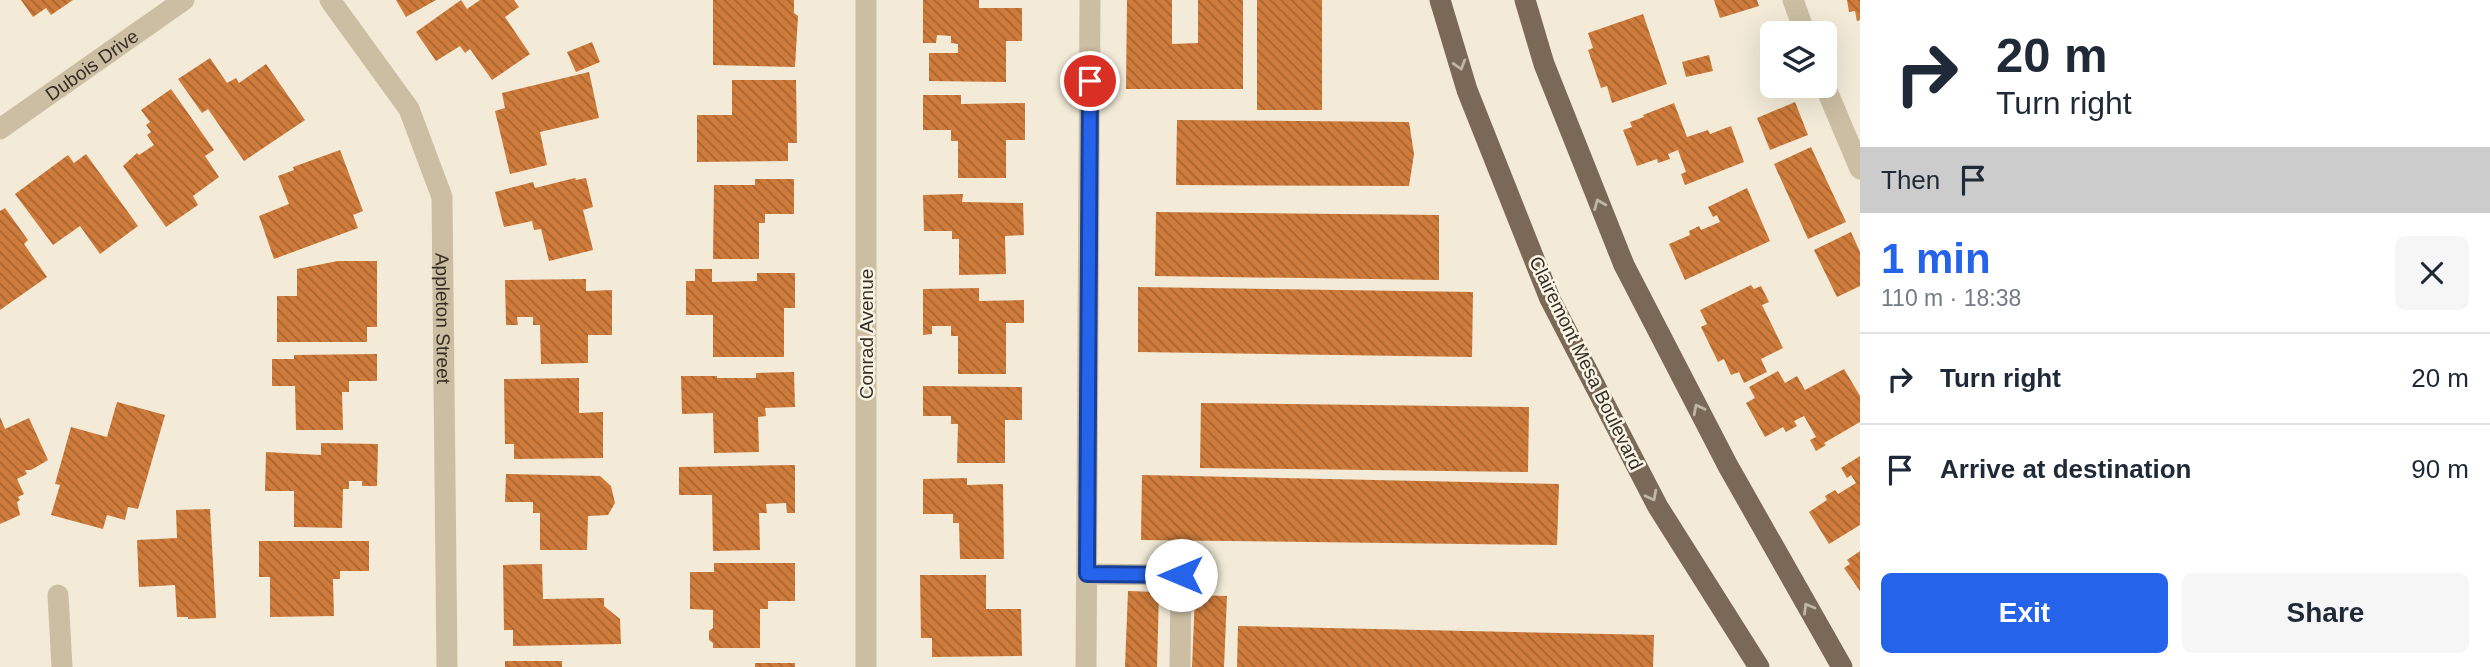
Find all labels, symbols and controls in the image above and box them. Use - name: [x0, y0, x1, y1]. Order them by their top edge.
- map controls: [1760, 21, 1837, 98]
- button: layers: [1760, 21, 1837, 98]
- street label: Dubois Drive: [41, 25, 142, 105]
- icon: right: [1881, 28, 1972, 119]
- text: 20 m: [1996, 28, 2108, 82]
- pin: [1060, 51, 1120, 111]
- one-way arrow: [1451, 59, 1466, 71]
- icon: arrive: [1071, 62, 1109, 100]
- text: Turn right: [1996, 85, 2132, 121]
- icon: arrive: [1954, 161, 1992, 199]
- text: Then: [1881, 165, 1940, 195]
- one-way arrow: [1594, 199, 1608, 211]
- text: 1 min: [1881, 235, 1991, 282]
- button: close: [2395, 236, 2469, 310]
- street label: Appleton Street: [432, 253, 454, 385]
- street label: Clairemont Mesa Boulevard: [1525, 253, 1647, 473]
- street label: Conrad Avenue: [856, 269, 877, 399]
- text: 110 m · 18:38: [1881, 285, 2021, 311]
- icon: right: [1881, 360, 1919, 398]
- text: Turn right: [1940, 363, 2061, 393]
- text: 20 m: [2411, 363, 2469, 393]
- one-way arrow: [1693, 404, 1706, 416]
- icon: arrive: [1881, 451, 1919, 489]
- text: Arrive at destination: [1940, 454, 2191, 484]
- text: 90 m: [2411, 454, 2469, 484]
- one-way arrow: [1644, 489, 1657, 501]
- position arrow: [1144, 538, 1218, 612]
- button: Exit: [1881, 573, 2168, 653]
- button: Share: [2182, 573, 2469, 653]
- one-way arrow: [1803, 603, 1816, 615]

